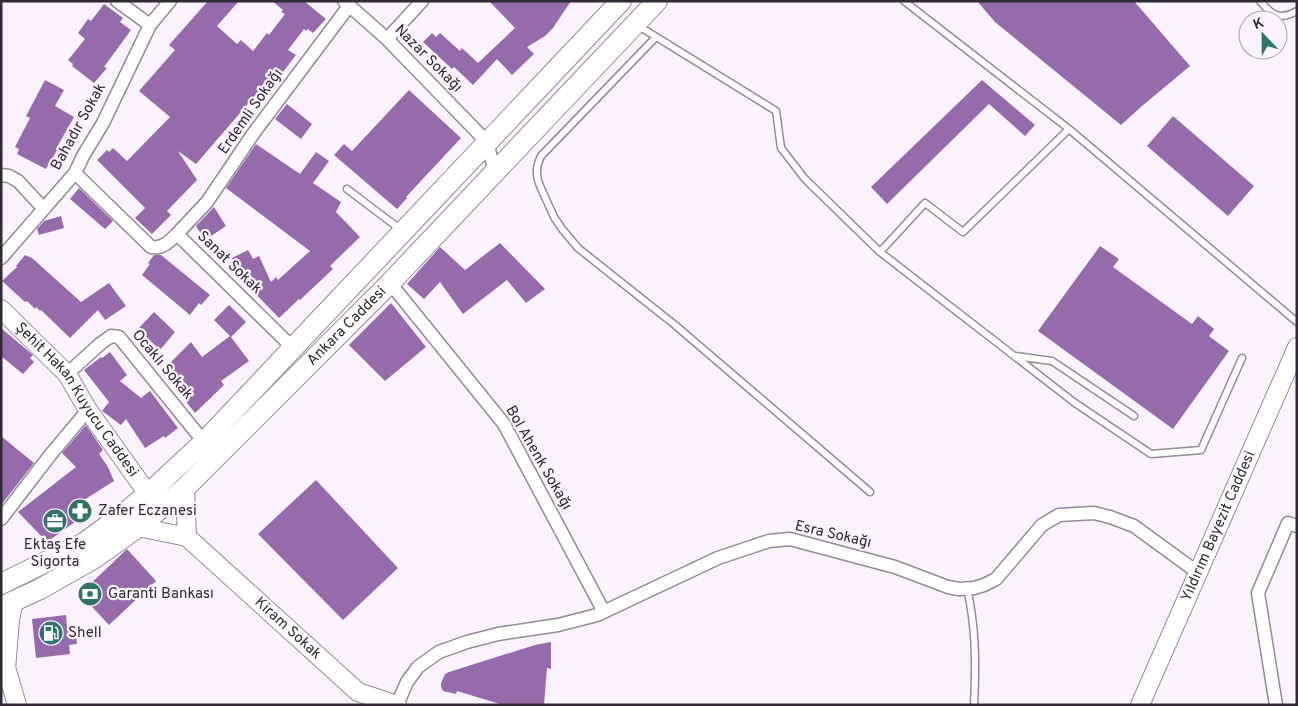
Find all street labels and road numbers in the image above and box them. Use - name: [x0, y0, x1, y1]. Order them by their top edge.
- street label: Nazar Sokağı: [390, 21, 466, 97]
- street label: Erdemli Sokağı: [215, 66, 287, 158]
- street label: Bahadır Sokak: [47, 80, 111, 174]
- street label: Sanat Sokak: [193, 227, 265, 299]
- street label: Ankara Caddesi: [303, 282, 391, 370]
- street label: Şehit Hakan Kuyucu Caddesi: [11, 319, 142, 481]
- street label: Ocaklı Sokak: [127, 326, 197, 404]
- street label: Bol Ahenk Sokağı: [500, 402, 576, 514]
- street label: Yıldırım Bayezit Caddesi: [1177, 448, 1260, 605]
- street label: Esra Sokağı: [793, 517, 873, 553]
- street label: Kiram Sokak: [250, 593, 325, 664]

